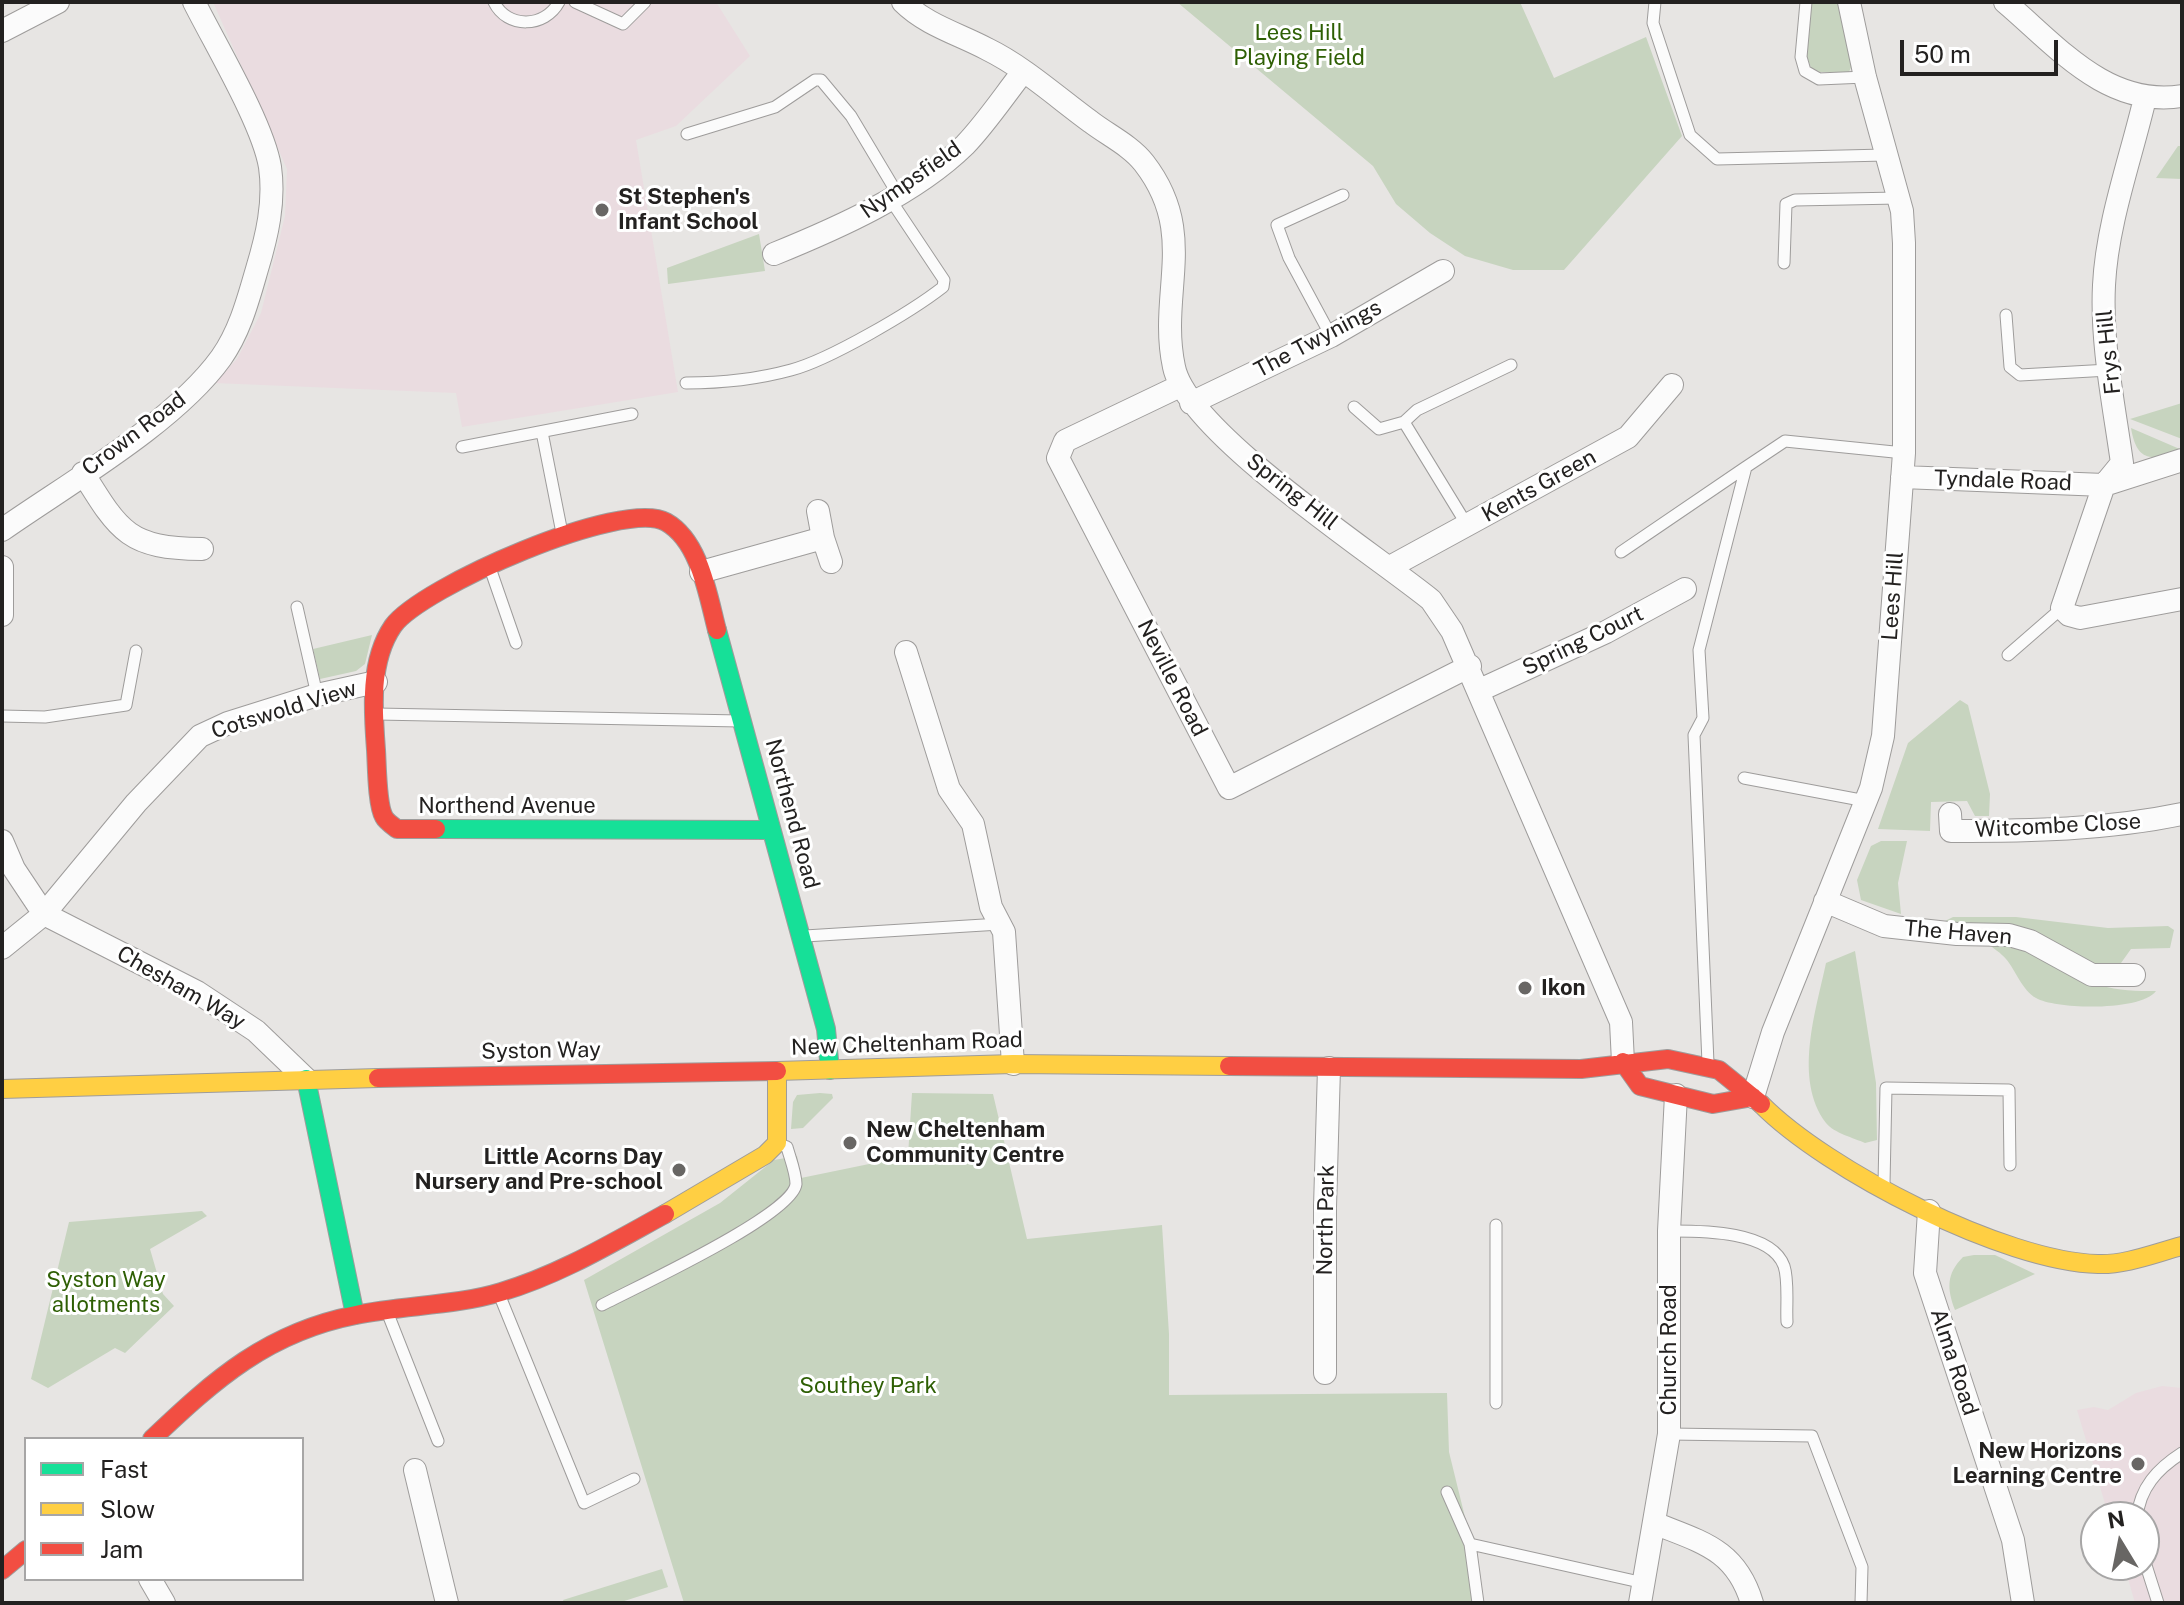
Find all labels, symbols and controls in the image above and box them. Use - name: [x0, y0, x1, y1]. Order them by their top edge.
- park label: Lees Hill Playing Field: [1233, 20, 1365, 72]
- scale bar: [1904, 24, 2062, 74]
- text: 50 m: [1914, 40, 1971, 68]
- street label: Nympsfield: [855, 136, 967, 224]
- place label: St Stephen's Infant School: [618, 184, 759, 236]
- marker: St Stephen's Infant School: [593, 201, 611, 219]
- street label: The Twynings: [1250, 294, 1386, 384]
- street label: Frys Hill: [2091, 308, 2127, 396]
- street label: Crown Road: [77, 386, 191, 482]
- street label: Kents Green: [1477, 444, 1601, 528]
- street label: Spring Hill: [1241, 448, 1343, 536]
- street label: Tyndale Road: [1934, 465, 2072, 497]
- street label: Lees Hill: [1877, 551, 1909, 641]
- street label: Spring Court: [1518, 600, 1648, 682]
- street label: Neville Road: [1131, 615, 1213, 741]
- street label: Cotswold View: [208, 675, 360, 745]
- street label: Northend Road: [759, 736, 825, 892]
- street label: Northend Avenue: [418, 793, 596, 819]
- street label: Witcombe Close: [1974, 808, 2142, 844]
- street label: The Haven: [1903, 915, 2013, 951]
- street label: Chesham Way: [112, 941, 250, 1035]
- place label: Ikon: [1541, 975, 1586, 1001]
- marker: Ikon: [1516, 979, 1534, 997]
- street label: New Cheltenham Road: [791, 1027, 1023, 1061]
- street label: Syston Way: [481, 1037, 601, 1065]
- place label: New Cheltenham Community Centre: [866, 1117, 1065, 1168]
- marker: New Cheltenham Community Centre: [841, 1134, 859, 1152]
- place label: Little Acorns Day Nursery and Pre-school: [415, 1144, 663, 1196]
- marker: Little Acorns Day Nursery and Pre-school: [670, 1161, 688, 1179]
- street label: North Park: [1312, 1164, 1340, 1276]
- park label: Syston Way allotments: [46, 1267, 166, 1318]
- street label: Church Road: [1656, 1284, 1682, 1416]
- street label: Alma Road: [1924, 1305, 1984, 1419]
- park label: Southey Park: [799, 1373, 937, 1399]
- legend: [24, 1437, 304, 1581]
- place label: New Horizons Learning Centre: [1952, 1438, 2122, 1490]
- text: Fast: [100, 1455, 148, 1483]
- marker: New Horizons Learning Centre: [2129, 1455, 2147, 1473]
- text: Slow: [100, 1495, 155, 1523]
- north arrow: [2080, 1501, 2160, 1581]
- text: N: [2105, 1505, 2127, 1534]
- text: Jam: [100, 1535, 143, 1563]

